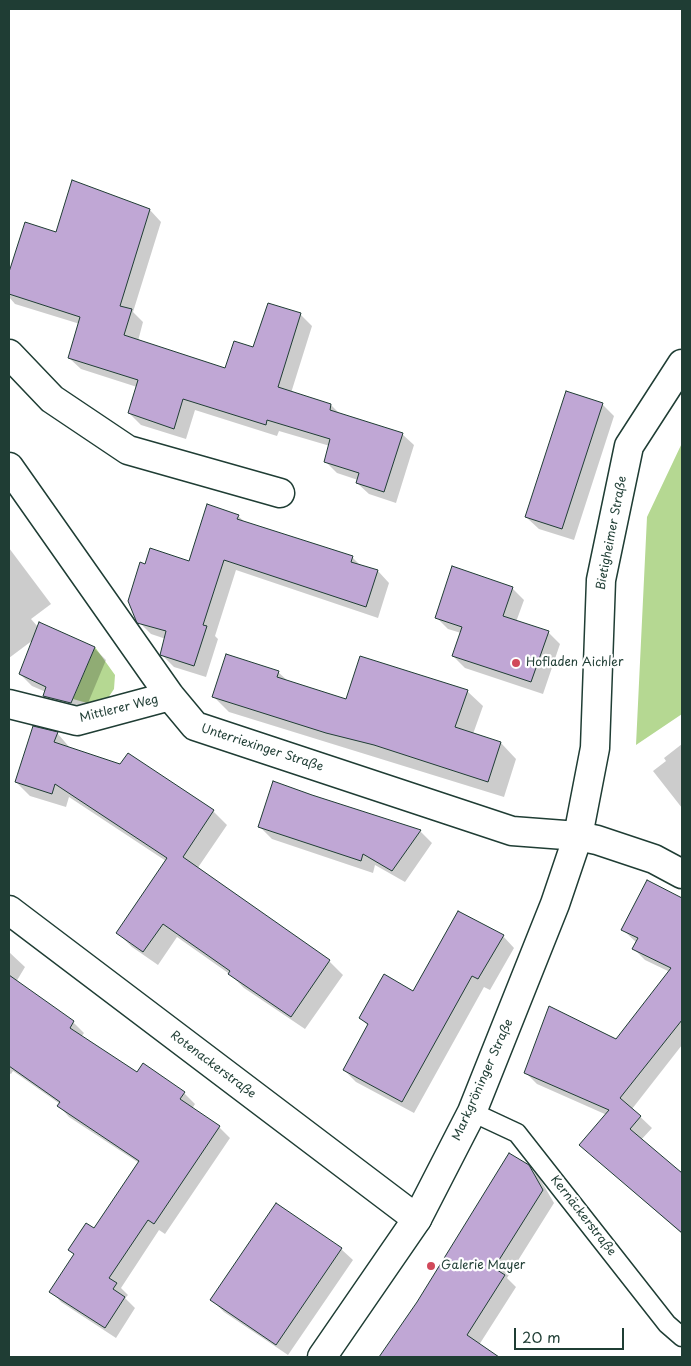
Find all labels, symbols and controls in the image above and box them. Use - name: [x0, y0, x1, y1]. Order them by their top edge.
- street label: Bietigheimer Straße: [594, 475, 630, 591]
- place label: Hofladen Aichler: [526, 656, 624, 670]
- marker: Hofladen Aichler: [510, 657, 522, 669]
- street label: Mittlerer Weg: [78, 692, 160, 726]
- street label: Unterriexinger Straße: [199, 721, 325, 775]
- street label: Markgröninger Straße: [450, 1017, 516, 1143]
- street label: Rotenackerstraße: [167, 1028, 259, 1102]
- street label: Kernäckerstraße: [547, 1173, 619, 1259]
- place label: Galerie Mayer: [441, 1259, 525, 1273]
- marker: Galerie Mayer: [425, 1260, 437, 1272]
- scale bar: [516, 1318, 626, 1350]
- text: 20 m: [522, 1325, 561, 1348]

